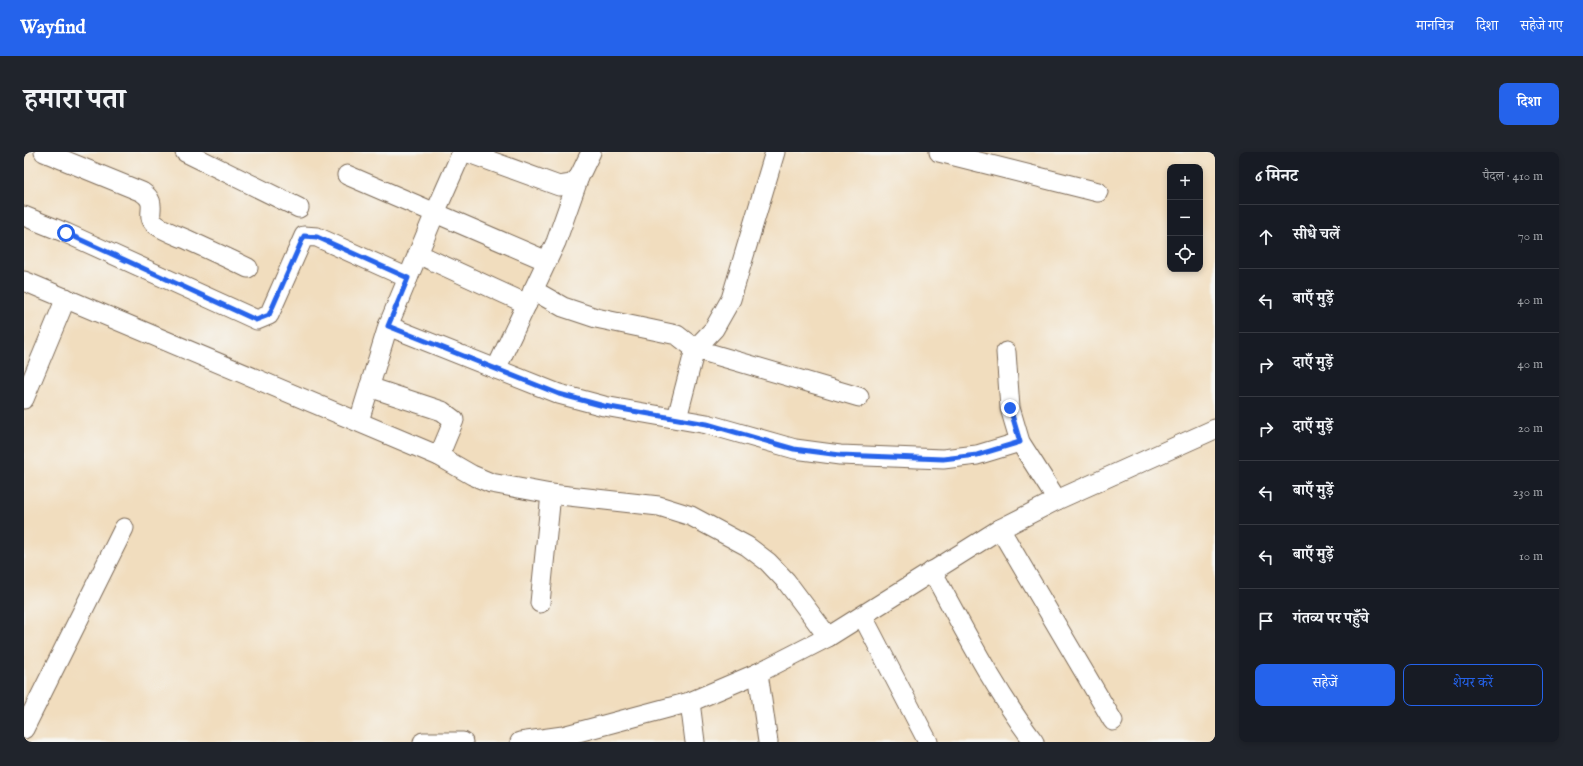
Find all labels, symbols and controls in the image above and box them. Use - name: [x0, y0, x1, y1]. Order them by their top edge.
- text: Wayfind: [20, 16, 86, 40]
- text: मानचित्र: [1416, 17, 1454, 35]
- text: दिशा: [1476, 17, 1498, 35]
- text: सहेजे गए: [1520, 17, 1563, 35]
- text: हमारा पता: [24, 83, 125, 118]
- button: दिशा: [1499, 83, 1559, 125]
- map controls: [1167, 164, 1203, 272]
- button: +: [1167, 164, 1203, 200]
- text: 6 मिनट: [1255, 166, 1298, 187]
- text: पैदल · 410 m: [1483, 168, 1543, 185]
- button: −: [1167, 200, 1203, 236]
- route start: [57, 224, 75, 242]
- text: सीधे चलें: [1293, 225, 1340, 244]
- icon: ahead: [1255, 226, 1277, 248]
- text: 70 m: [1518, 228, 1543, 245]
- button: locate: [1167, 236, 1203, 272]
- text: बाएँ मुड़ें: [1293, 289, 1333, 308]
- icon: left: [1255, 290, 1277, 312]
- text: 40 m: [1517, 292, 1543, 309]
- text: दाएँ मुड़ें: [1293, 353, 1333, 372]
- icon: right: [1255, 354, 1277, 376]
- text: 40 m: [1517, 356, 1543, 373]
- route end: [1001, 399, 1019, 417]
- text: दाएँ मुड़ें: [1293, 417, 1333, 436]
- icon: right: [1255, 418, 1277, 440]
- text: 20 m: [1518, 420, 1543, 437]
- text: बाएँ मुड़ें: [1293, 481, 1333, 500]
- icon: left: [1255, 482, 1277, 504]
- text: 230 m: [1513, 484, 1543, 501]
- text: बाएँ मुड़ें: [1293, 545, 1333, 564]
- icon: left: [1255, 546, 1277, 568]
- text: 10 m: [1519, 548, 1543, 565]
- text: गंतव्य पर पहुँचे: [1293, 609, 1369, 628]
- icon: arrive: [1255, 610, 1277, 632]
- button: सहेजें: [1255, 664, 1395, 706]
- button: शेयर करें: [1403, 664, 1543, 706]

